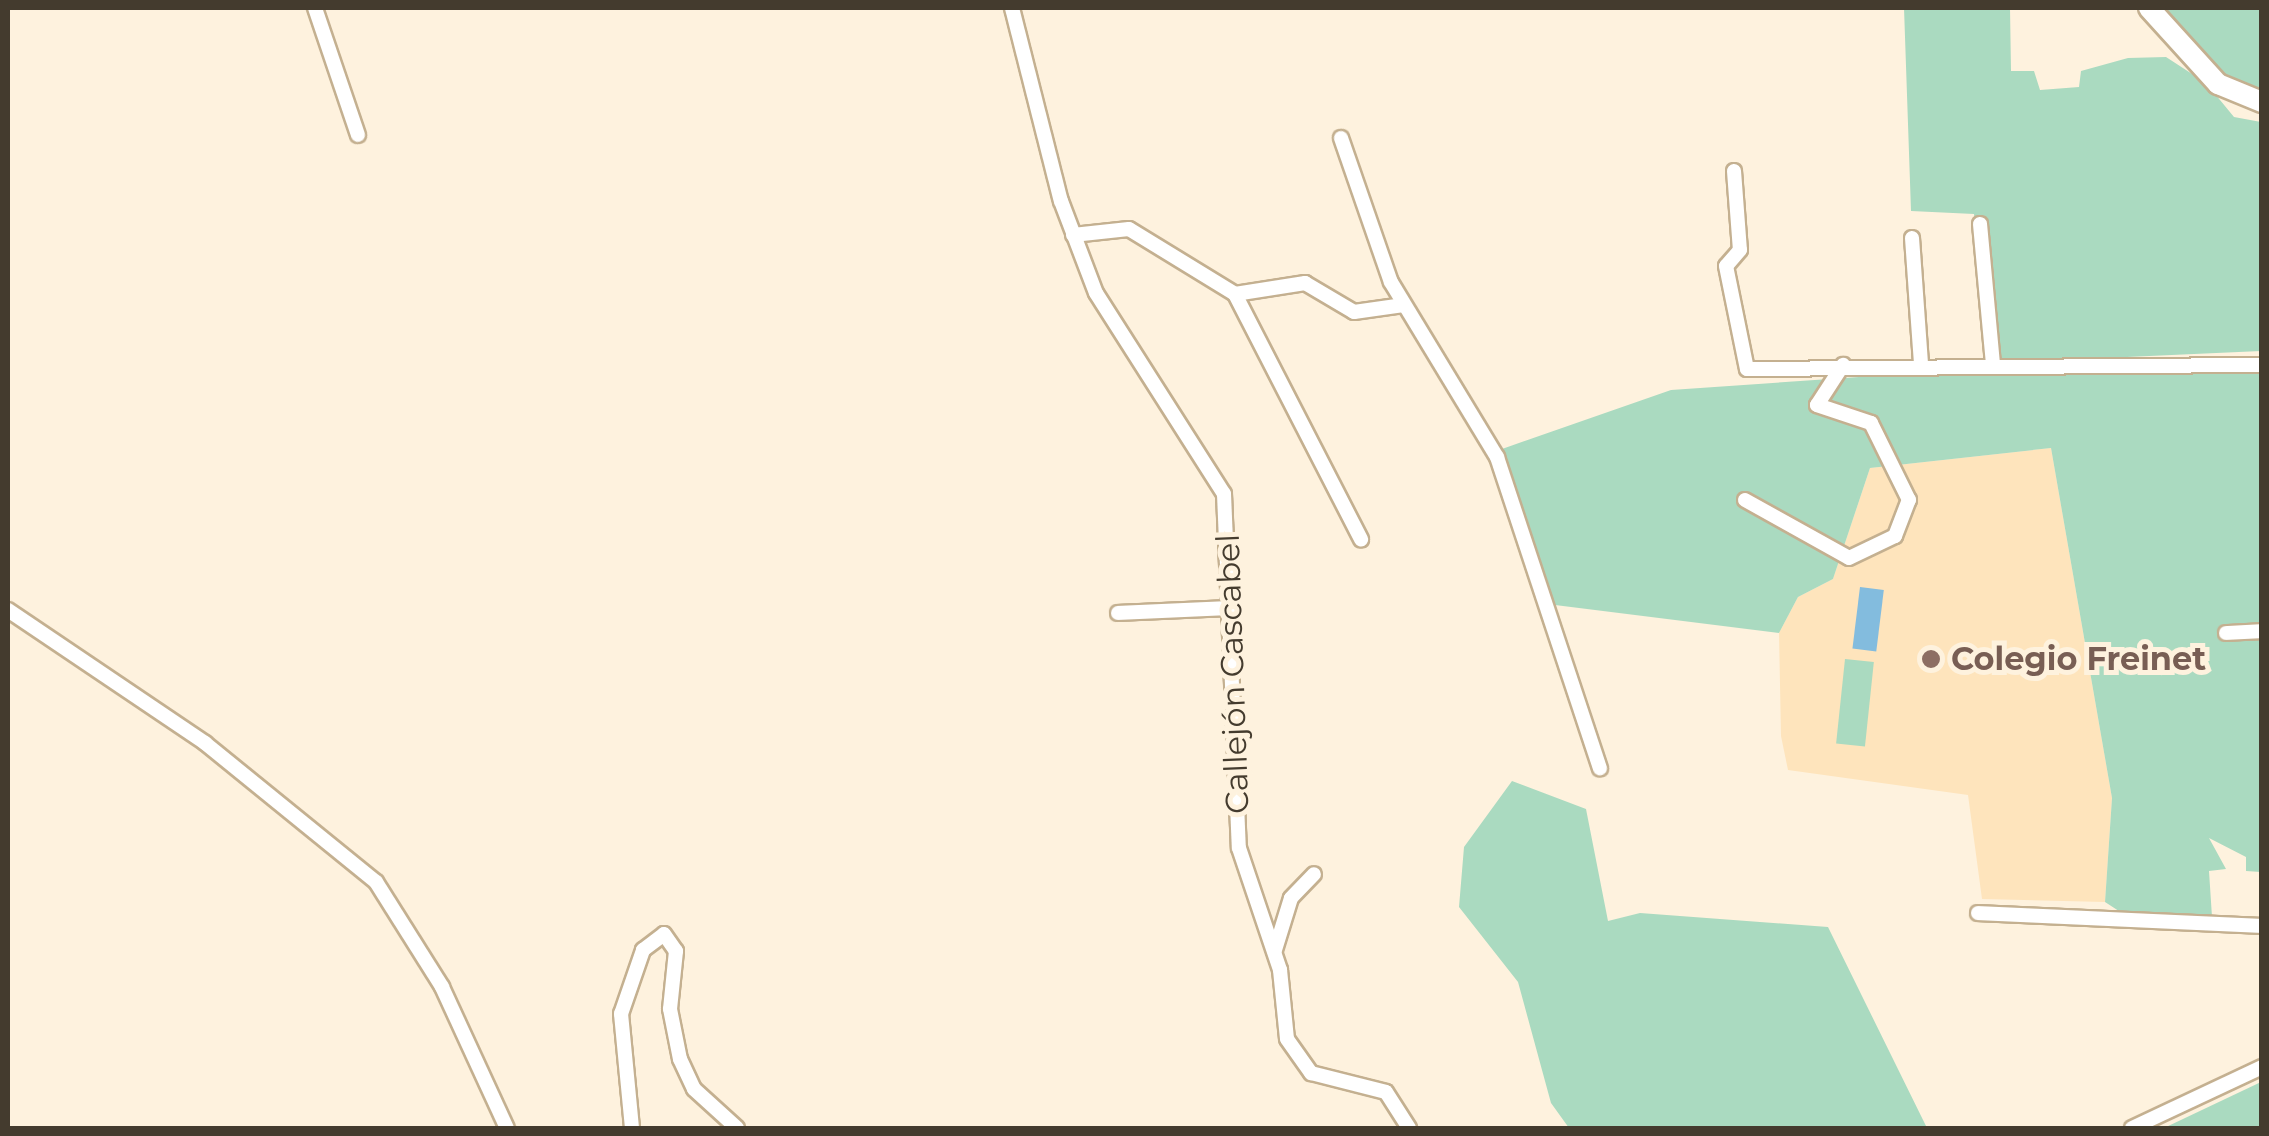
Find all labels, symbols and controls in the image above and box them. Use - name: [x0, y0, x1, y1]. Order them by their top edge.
- street label: Callejón Cascabel: [1209, 533, 1257, 815]
- place label: Colegio Freinet: [1951, 640, 2206, 678]
- marker: Colegio Freinet: [1920, 648, 1942, 670]

